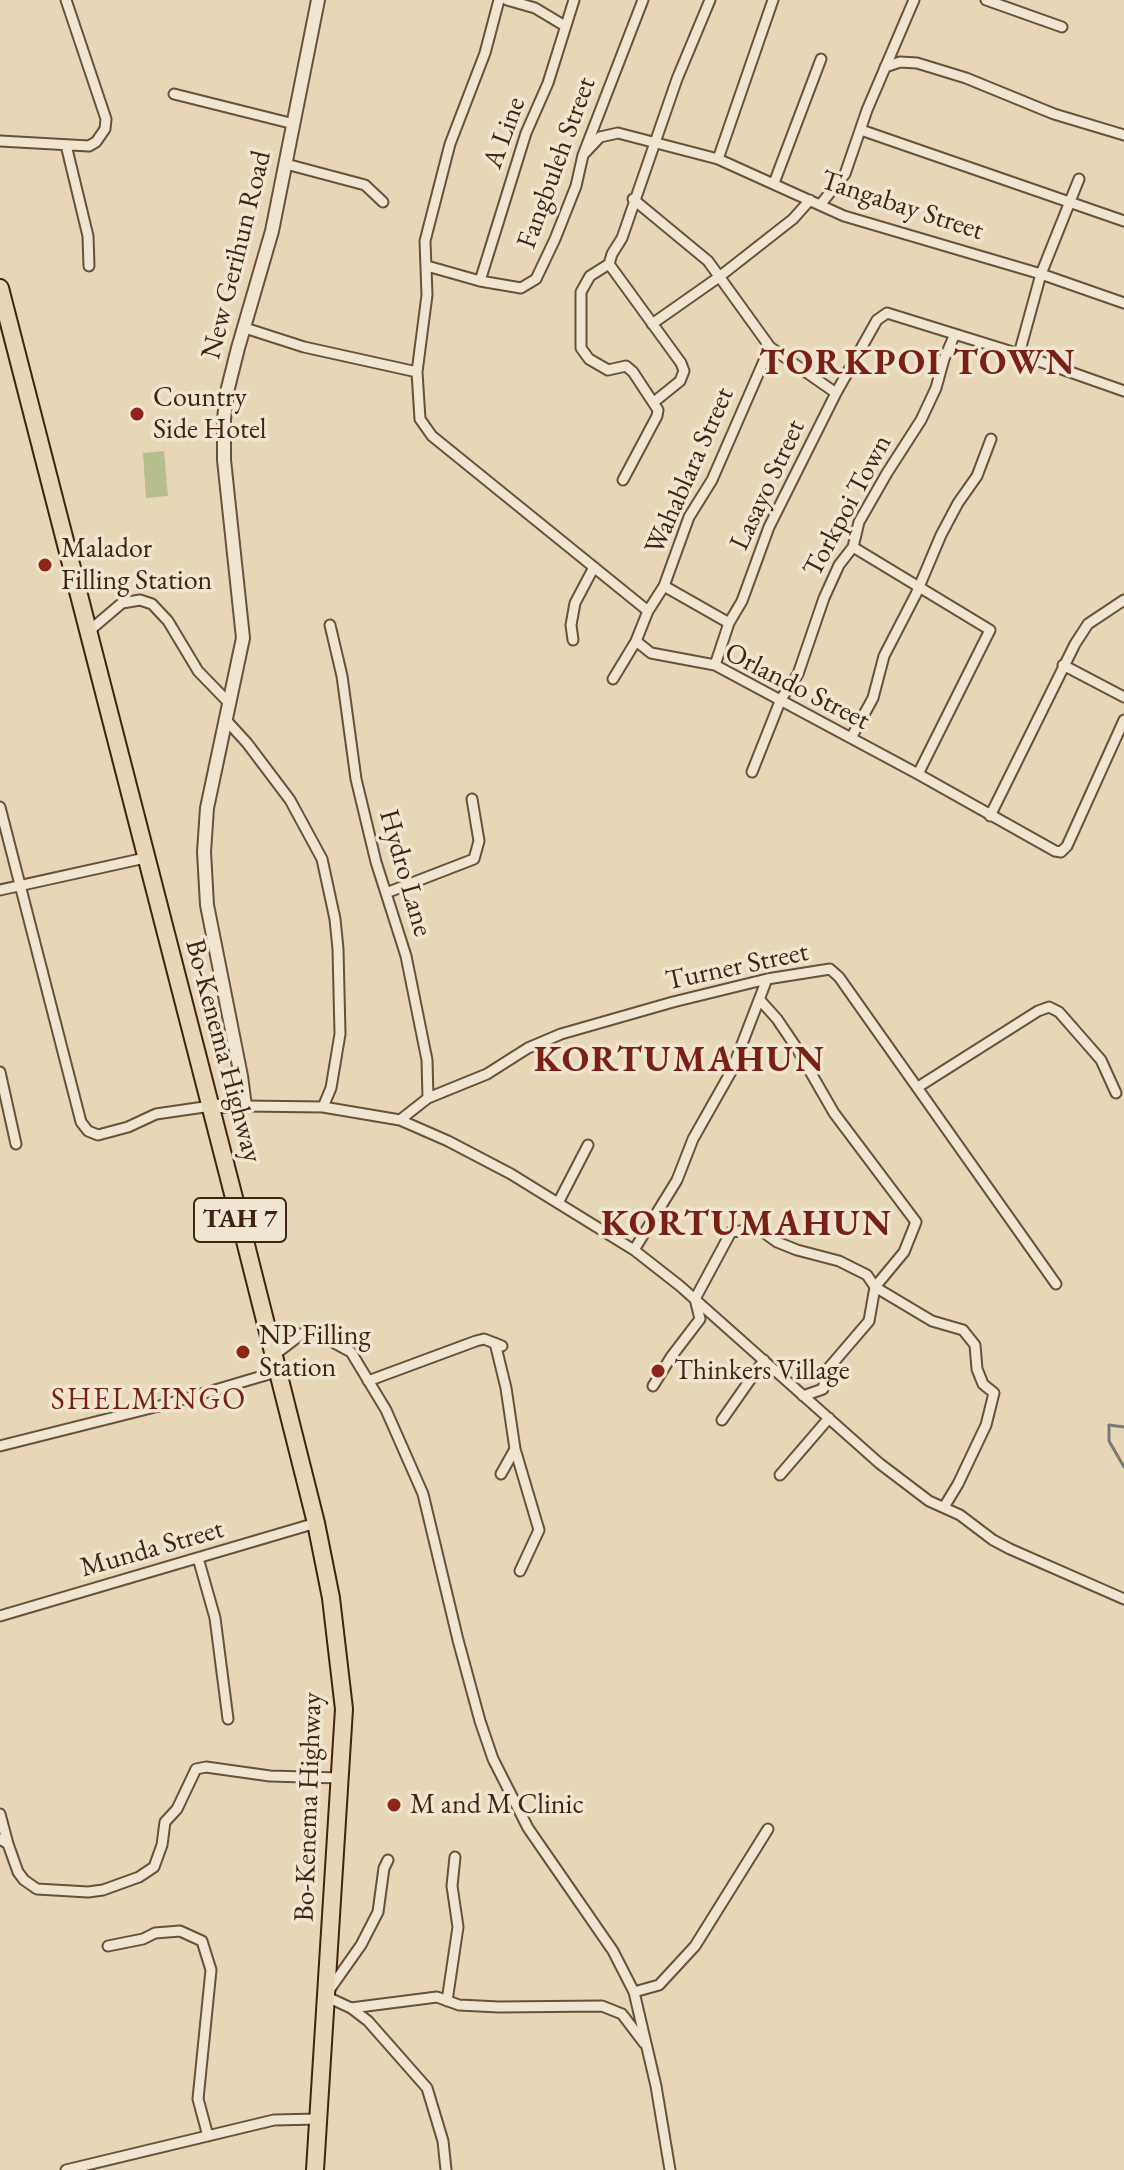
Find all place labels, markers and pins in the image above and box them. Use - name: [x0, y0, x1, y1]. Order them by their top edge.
- place label: Country Side Hotel: [153, 381, 267, 447]
- marker: Country Side Hotel: [128, 405, 146, 423]
- place label: Malador Filling Station: [61, 532, 212, 598]
- marker: Malador Filling Station: [36, 556, 54, 574]
- place label: NP Filling Station: [259, 1319, 371, 1385]
- marker: NP Filling Station: [234, 1343, 252, 1361]
- place label: Thinkers Village: [674, 1354, 850, 1388]
- marker: Thinkers Village: [649, 1362, 667, 1380]
- place label: M and M Clinic: [410, 1788, 584, 1822]
- marker: M and M Clinic: [385, 1796, 403, 1814]

